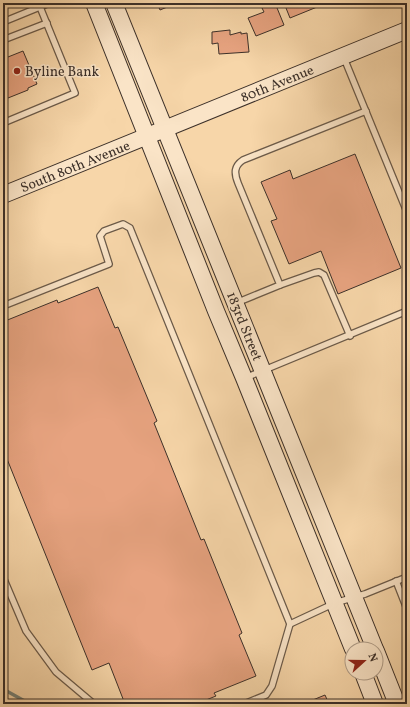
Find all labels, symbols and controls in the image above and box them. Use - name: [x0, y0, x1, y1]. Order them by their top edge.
- street label: 80th Avenue: [238, 61, 317, 108]
- place label: Byline Bank: [25, 63, 100, 82]
- marker: Byline Bank: [12, 66, 22, 76]
- street label: South 80th Avenue: [18, 137, 133, 198]
- street label: 183rd Street: [221, 289, 266, 364]
- north arrow: [344, 641, 384, 681]
- text: N: [364, 652, 380, 664]

